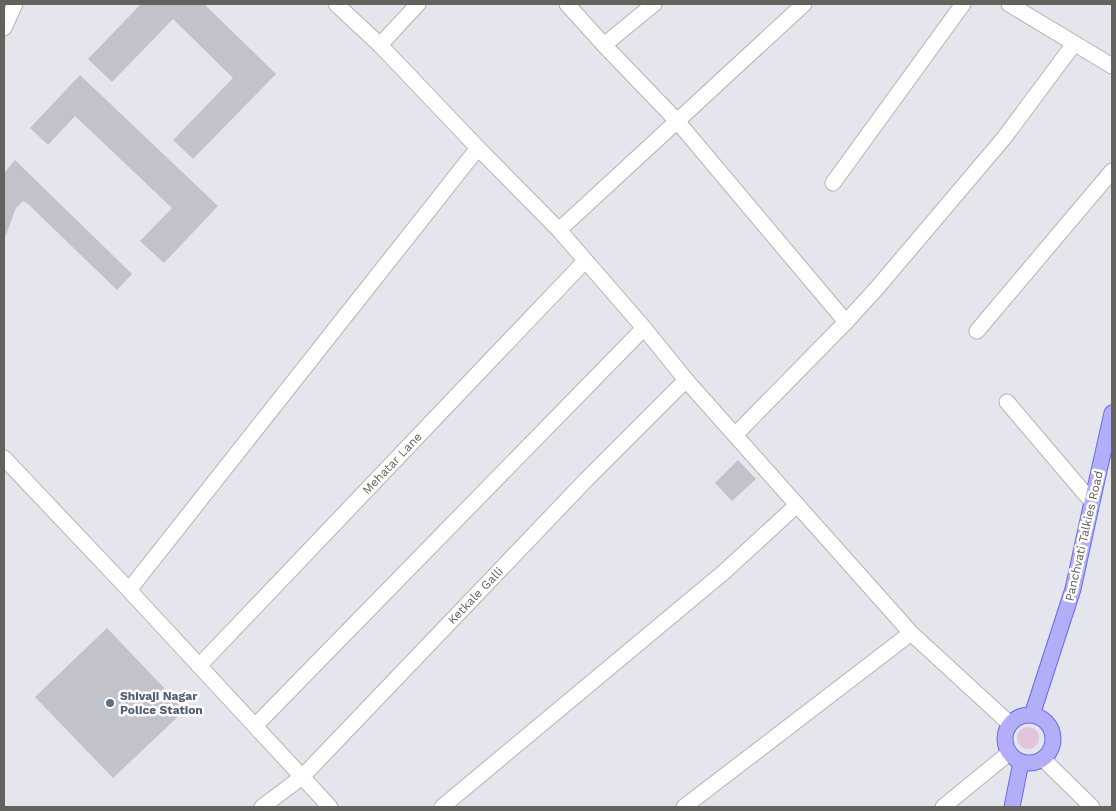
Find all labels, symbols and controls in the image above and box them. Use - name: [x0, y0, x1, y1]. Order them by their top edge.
- street label: Mehatar Lane: [360, 429, 425, 497]
- street label: Panchvati Talkies Road: [1062, 469, 1106, 603]
- street label: Ketkale Galli: [445, 564, 506, 627]
- place label: Shivaji Nagar Police Station: [120, 689, 203, 717]
- marker: Shivaji Nagar Police Station: [104, 697, 116, 709]

